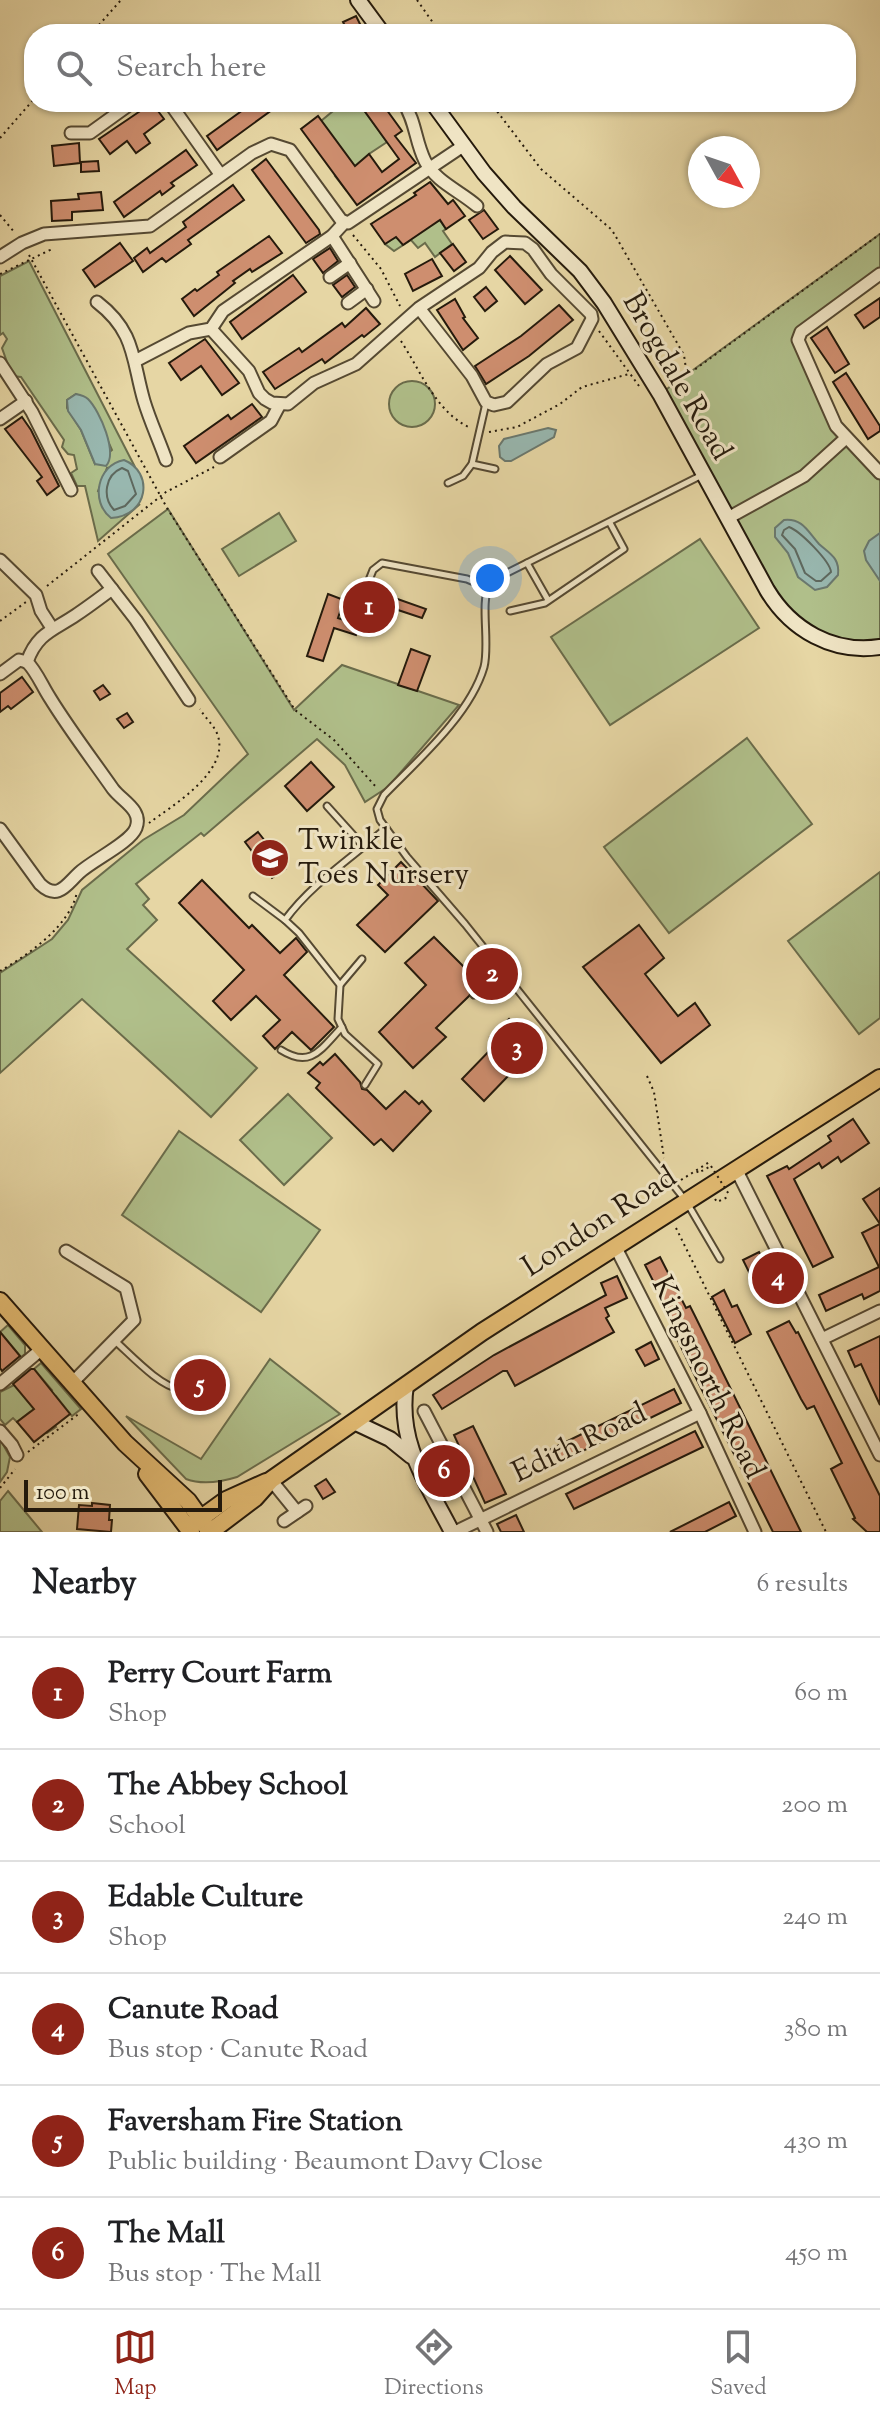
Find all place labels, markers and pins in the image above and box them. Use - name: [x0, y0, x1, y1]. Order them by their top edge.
- pin: 1: [343, 577, 395, 637]
- place label: Twinkle Toes Nursery: [298, 820, 469, 897]
- school or university icon: Twinkle Toes Nursery: [249, 837, 291, 879]
- pin: 2: [466, 944, 518, 1004]
- pin: 3: [491, 1018, 543, 1078]
- pin: 4: [752, 1248, 804, 1308]
- pin: 5: [174, 1355, 226, 1415]
- pin: 6: [418, 1441, 470, 1501]

